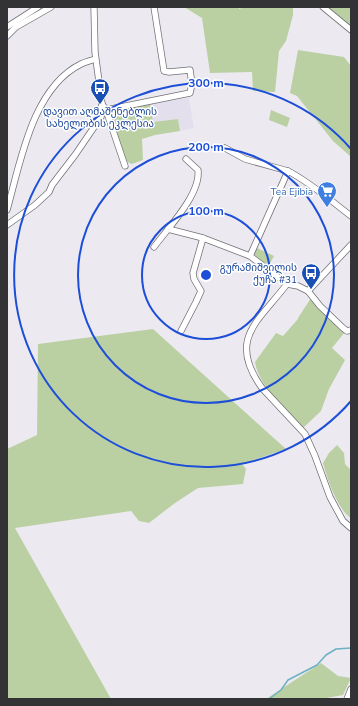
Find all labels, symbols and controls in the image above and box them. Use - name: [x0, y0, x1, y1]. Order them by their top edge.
- text: 300 m: [188, 75, 224, 91]
- bus stop icon: დავით აღმაშენებლის სახელობის ეკლესია: [89, 77, 111, 105]
- place label: დავით აღმაშენებლის სახელობის ეკლესია: [43, 105, 157, 131]
- text: 200 m: [188, 139, 224, 155]
- supermarket icon: Tea Ejibia: [316, 180, 338, 208]
- place label: Tea Ejibia: [271, 185, 313, 199]
- text: 100 m: [188, 203, 224, 219]
- place label: გურამიშვილის ქუჩა #31: [220, 261, 297, 287]
- bus stop icon: გურამიშვილის ქუჩა #31: [300, 262, 322, 290]
- centre of rings: [199, 268, 213, 282]

